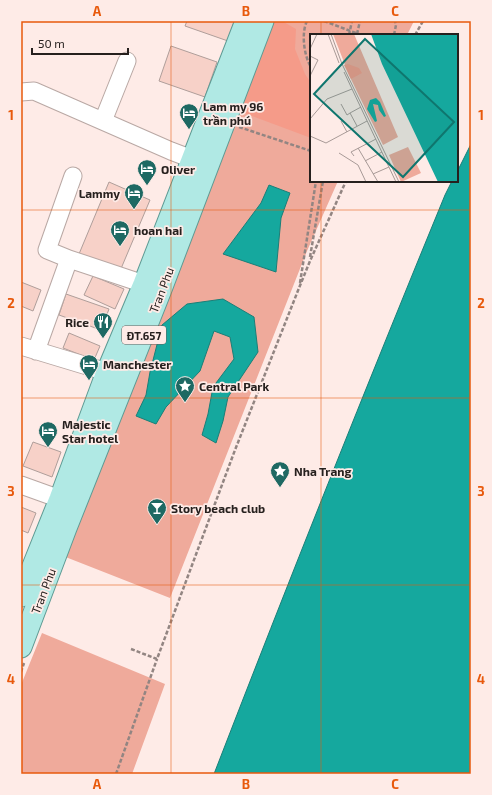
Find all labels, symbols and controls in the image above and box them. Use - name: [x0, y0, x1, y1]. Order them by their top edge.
- text: A: [93, 3, 102, 19]
- text: B: [242, 3, 250, 19]
- text: C: [391, 3, 399, 19]
- scale bar: [32, 30, 128, 56]
- inset map: [310, 34, 458, 182]
- text: 50 m: [38, 36, 65, 50]
- place label: Lam my 96 trần phú: [203, 99, 263, 127]
- hotel icon: Lam my 96 trần phú: [178, 102, 200, 130]
- text: 1: [8, 107, 14, 123]
- text: 1: [478, 107, 484, 123]
- hotel icon: Oliver: [136, 158, 158, 186]
- place label: Oliver: [161, 162, 195, 176]
- hotel icon: Lammy: [123, 182, 145, 210]
- place label: Lammy: [79, 186, 120, 201]
- hotel icon: hoan hai: [109, 219, 131, 247]
- place label: hoan hai: [134, 223, 182, 237]
- street label: Tran Phu: [146, 265, 176, 315]
- text: 2: [7, 295, 15, 311]
- text: 2: [477, 295, 485, 311]
- restaurant icon: Rice: [92, 311, 114, 339]
- place label: Rice: [65, 315, 89, 329]
- road number: ĐT.657: [122, 326, 166, 344]
- hotel icon: Manchester: [78, 353, 100, 381]
- place label: Manchester: [103, 357, 171, 371]
- place icon: Central Park: [174, 375, 196, 403]
- place label: Central Park: [199, 379, 269, 393]
- place label: Majestic Star hotel: [62, 417, 118, 445]
- hotel icon: Majestic Star hotel: [37, 420, 59, 448]
- place icon: Nha Trang: [269, 460, 291, 488]
- place label: Nha Trang: [294, 464, 351, 478]
- text: 3: [7, 483, 15, 499]
- text: 3: [477, 483, 485, 499]
- bar icon: Story beach club: [146, 497, 168, 525]
- place label: Story beach club: [171, 501, 265, 516]
- street label: Tran Phu: [28, 566, 58, 616]
- text: 4: [7, 671, 15, 687]
- text: 4: [477, 671, 485, 687]
- text: A: [93, 776, 102, 792]
- text: B: [242, 776, 250, 792]
- text: C: [391, 776, 399, 792]

